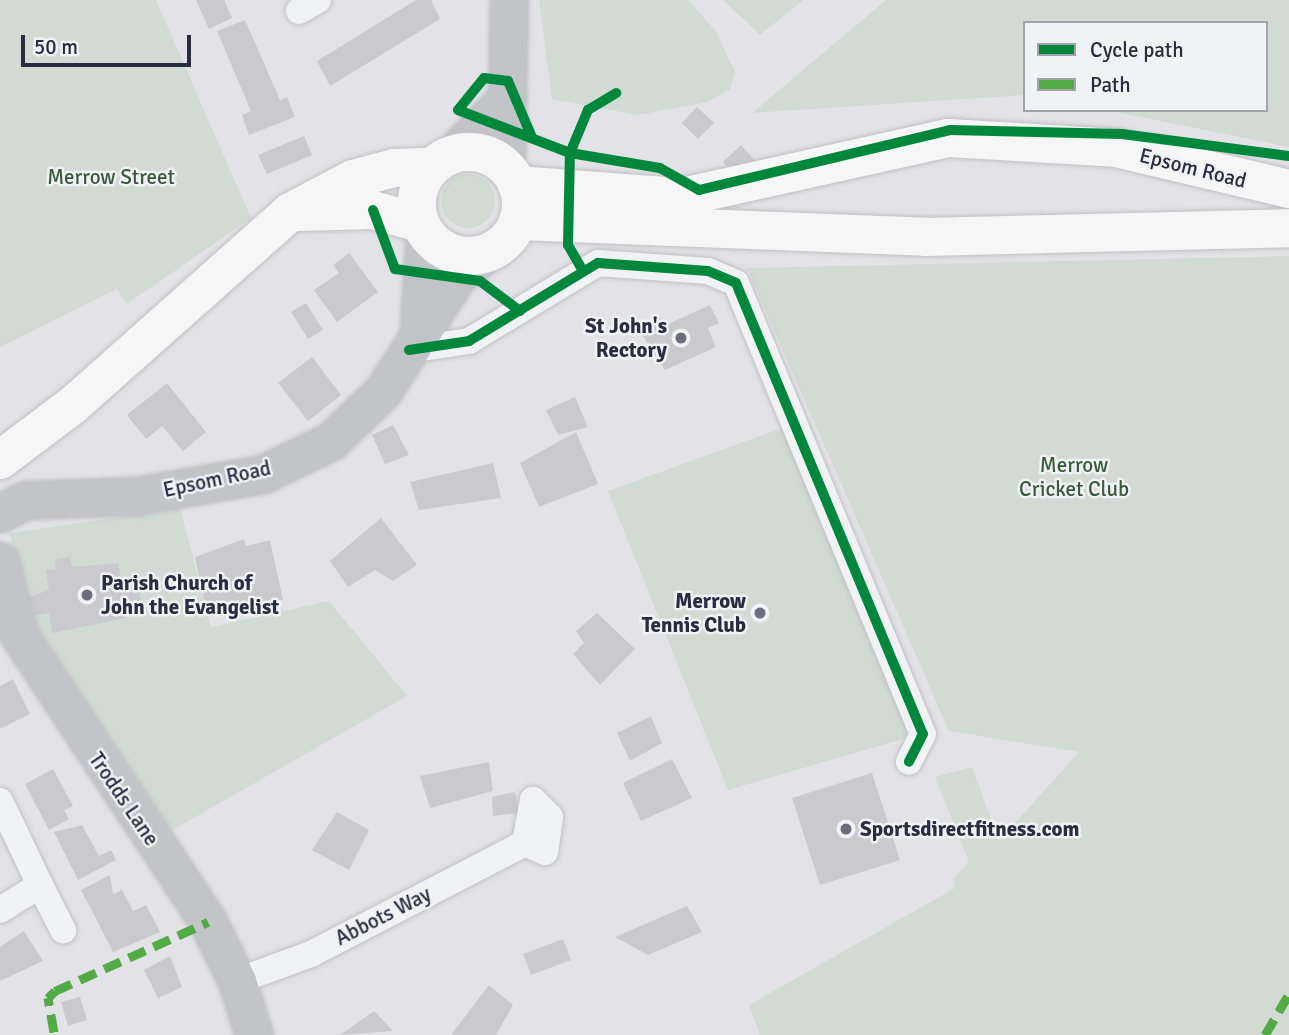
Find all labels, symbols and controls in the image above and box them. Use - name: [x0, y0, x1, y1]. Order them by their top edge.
- scale bar: [24, 21, 194, 65]
- legend: [1023, 21, 1268, 112]
- text: 50 m: [34, 34, 78, 60]
- text: Cycle path: [1090, 37, 1184, 63]
- text: Path: [1090, 72, 1131, 98]
- street label: Epsom Road: [1137, 143, 1249, 193]
- park label: Merrow Street: [47, 164, 175, 190]
- place label: St John's Rectory: [585, 313, 667, 363]
- marker: St John's Rectory: [673, 330, 689, 346]
- park label: Merrow Cricket Club: [1019, 452, 1129, 502]
- street label: Epsom Road: [161, 455, 273, 503]
- place label: Parish Church of John the Evangelist: [101, 570, 279, 620]
- marker: Parish Church of John the Evangelist: [79, 587, 95, 603]
- place label: Merrow Tennis Club: [642, 588, 746, 638]
- marker: Merrow Tennis Club: [752, 605, 768, 621]
- street label: Trodds Lane: [84, 748, 164, 850]
- place label: Sportsdirectfitness.com: [860, 816, 1079, 842]
- marker: Sportsdirectfitness.com: [838, 821, 854, 837]
- street label: Abbots Way: [331, 881, 435, 951]

